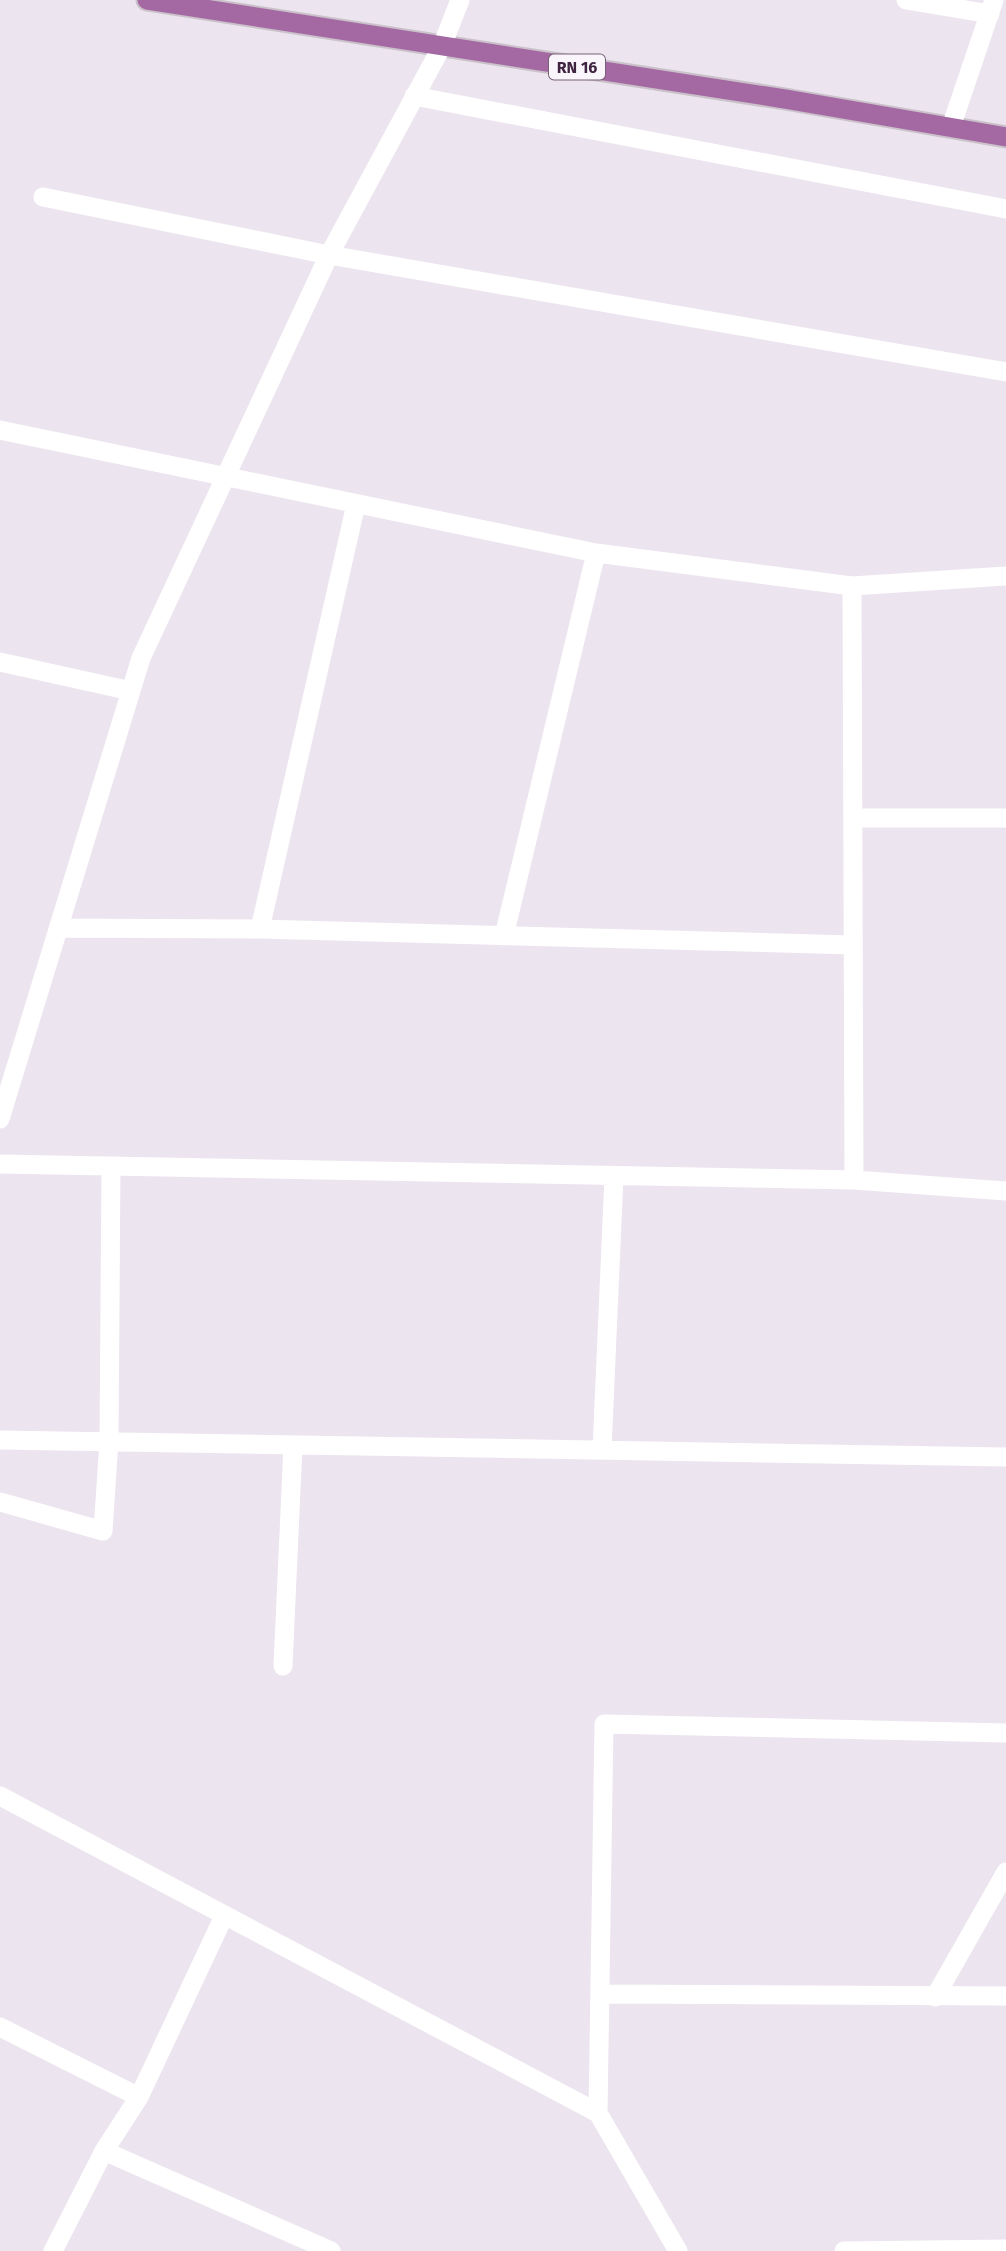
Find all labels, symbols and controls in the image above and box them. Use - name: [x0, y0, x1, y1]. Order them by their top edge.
- road number: RN 16: [549, 54, 605, 80]

